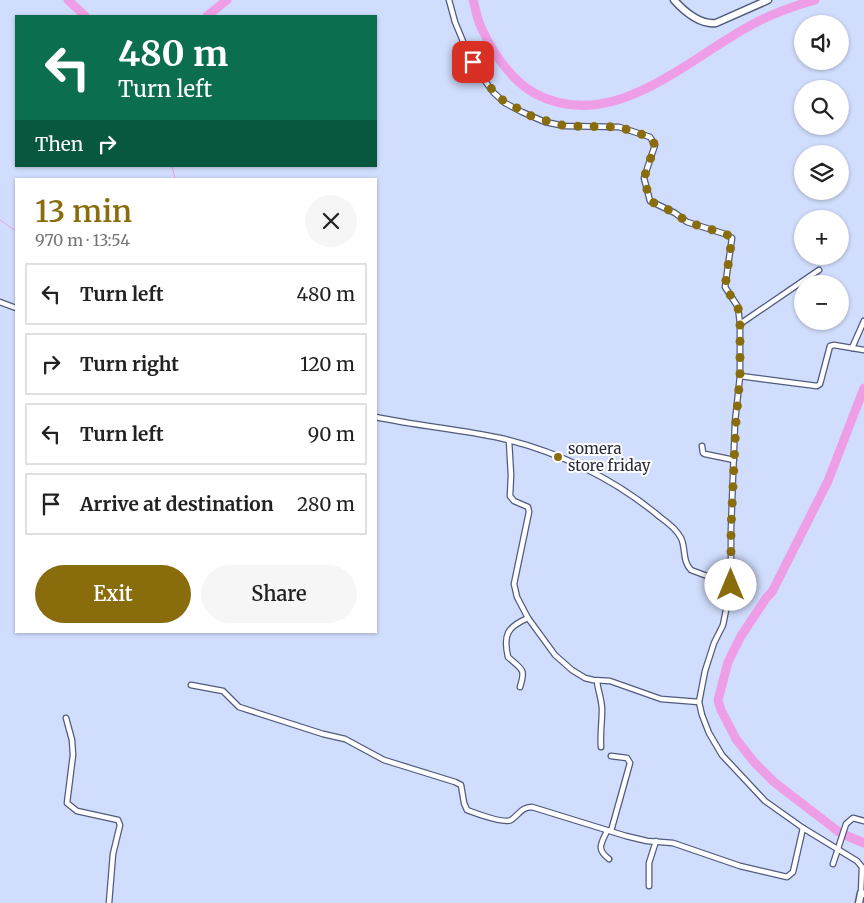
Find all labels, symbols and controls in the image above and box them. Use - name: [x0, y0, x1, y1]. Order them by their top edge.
- map controls: [794, 15, 849, 330]
- button: sound: [794, 15, 849, 70]
- text: 480 m: [118, 32, 228, 76]
- icon: left: [35, 35, 100, 100]
- pin: [452, 41, 494, 83]
- icon: arrive: [459, 48, 487, 76]
- text: Turn left: [118, 75, 212, 103]
- button: search: [794, 80, 849, 135]
- icon: right: [93, 130, 121, 158]
- text: Then: [35, 132, 83, 156]
- button: layers: [794, 145, 849, 200]
- text: 13 min: [35, 192, 132, 230]
- button: close: [305, 195, 357, 247]
- button: +: [794, 210, 849, 265]
- text: 970 m · 13:54: [35, 230, 130, 250]
- button: −: [794, 275, 849, 330]
- icon: left: [37, 280, 65, 308]
- text: Turn left: [80, 282, 164, 306]
- text: 480 m: [296, 282, 355, 306]
- icon: right: [37, 350, 65, 378]
- text: Turn right: [80, 352, 179, 376]
- text: 120 m: [300, 352, 355, 376]
- icon: left: [37, 420, 65, 448]
- text: Turn left: [80, 422, 164, 446]
- text: 90 m: [308, 422, 355, 446]
- place label: somera store friday: [568, 439, 651, 475]
- marker: somera store friday: [552, 451, 564, 463]
- icon: arrive: [37, 490, 65, 518]
- text: Arrive at destination: [80, 492, 274, 516]
- text: 280 m: [297, 492, 355, 516]
- position arrow: [704, 558, 756, 610]
- button: Exit: [35, 565, 191, 623]
- button: Share: [201, 565, 357, 623]

